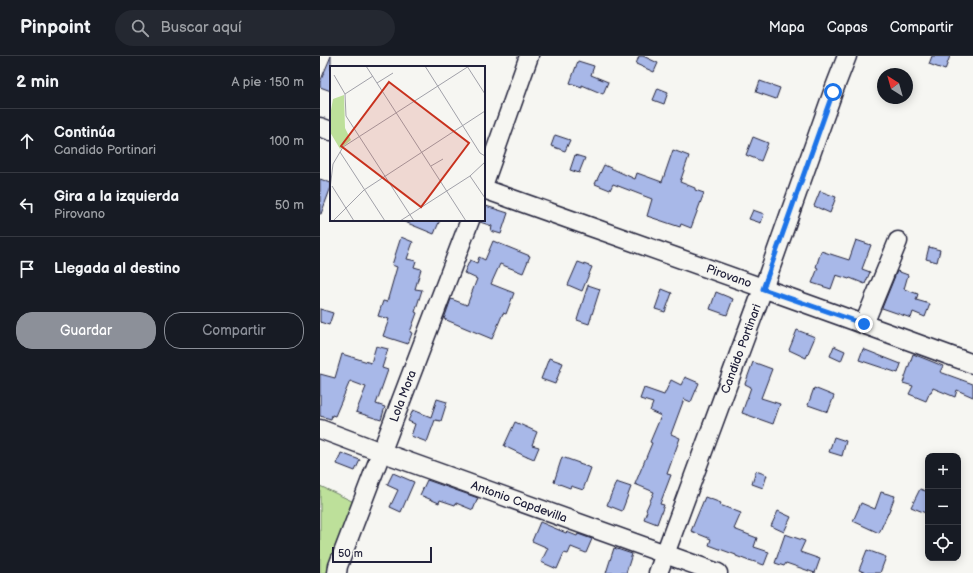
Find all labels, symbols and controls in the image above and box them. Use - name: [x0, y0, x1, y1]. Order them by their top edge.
- search box: [115, 10, 395, 46]
- text: Pinpoint: [20, 16, 91, 39]
- icon: search: [129, 17, 151, 39]
- text: Buscar aquí: [161, 18, 242, 37]
- text: Mapa: [769, 19, 805, 36]
- text: Capas: [827, 19, 868, 36]
- text: Compartir: [890, 19, 953, 36]
- inset map: [330, 66, 485, 221]
- north arrow: [877, 68, 913, 104]
- text: 2 min: [16, 72, 59, 92]
- text: A pie · 150 m: [231, 74, 304, 90]
- route start: [824, 83, 842, 101]
- text: Continúa: [54, 123, 115, 142]
- icon: ahead: [16, 130, 38, 152]
- text: 100 m: [269, 133, 304, 149]
- text: Candido Portinari: [54, 142, 156, 158]
- text: Gira a la izquierda: [54, 187, 179, 206]
- icon: left: [16, 194, 38, 216]
- text: 50 m: [275, 197, 304, 213]
- text: Pirovano: [54, 206, 105, 222]
- icon: arrive: [16, 258, 38, 280]
- text: Llegada al destino: [54, 259, 180, 278]
- street label: Pirovano: [704, 261, 754, 291]
- street label: Candido Portinari: [718, 302, 765, 396]
- button: Guardar: [16, 312, 156, 349]
- button: Compartir: [164, 312, 304, 349]
- route end: [855, 315, 873, 333]
- street label: Lola Mora: [387, 368, 420, 424]
- map controls: [925, 453, 961, 561]
- button: +: [925, 453, 961, 489]
- street label: Antonio Capdevilla: [469, 478, 569, 526]
- button: −: [925, 489, 961, 525]
- button: locate: [925, 525, 961, 561]
- scale bar: [332, 545, 432, 564]
- text: 50 m: [338, 547, 363, 560]

